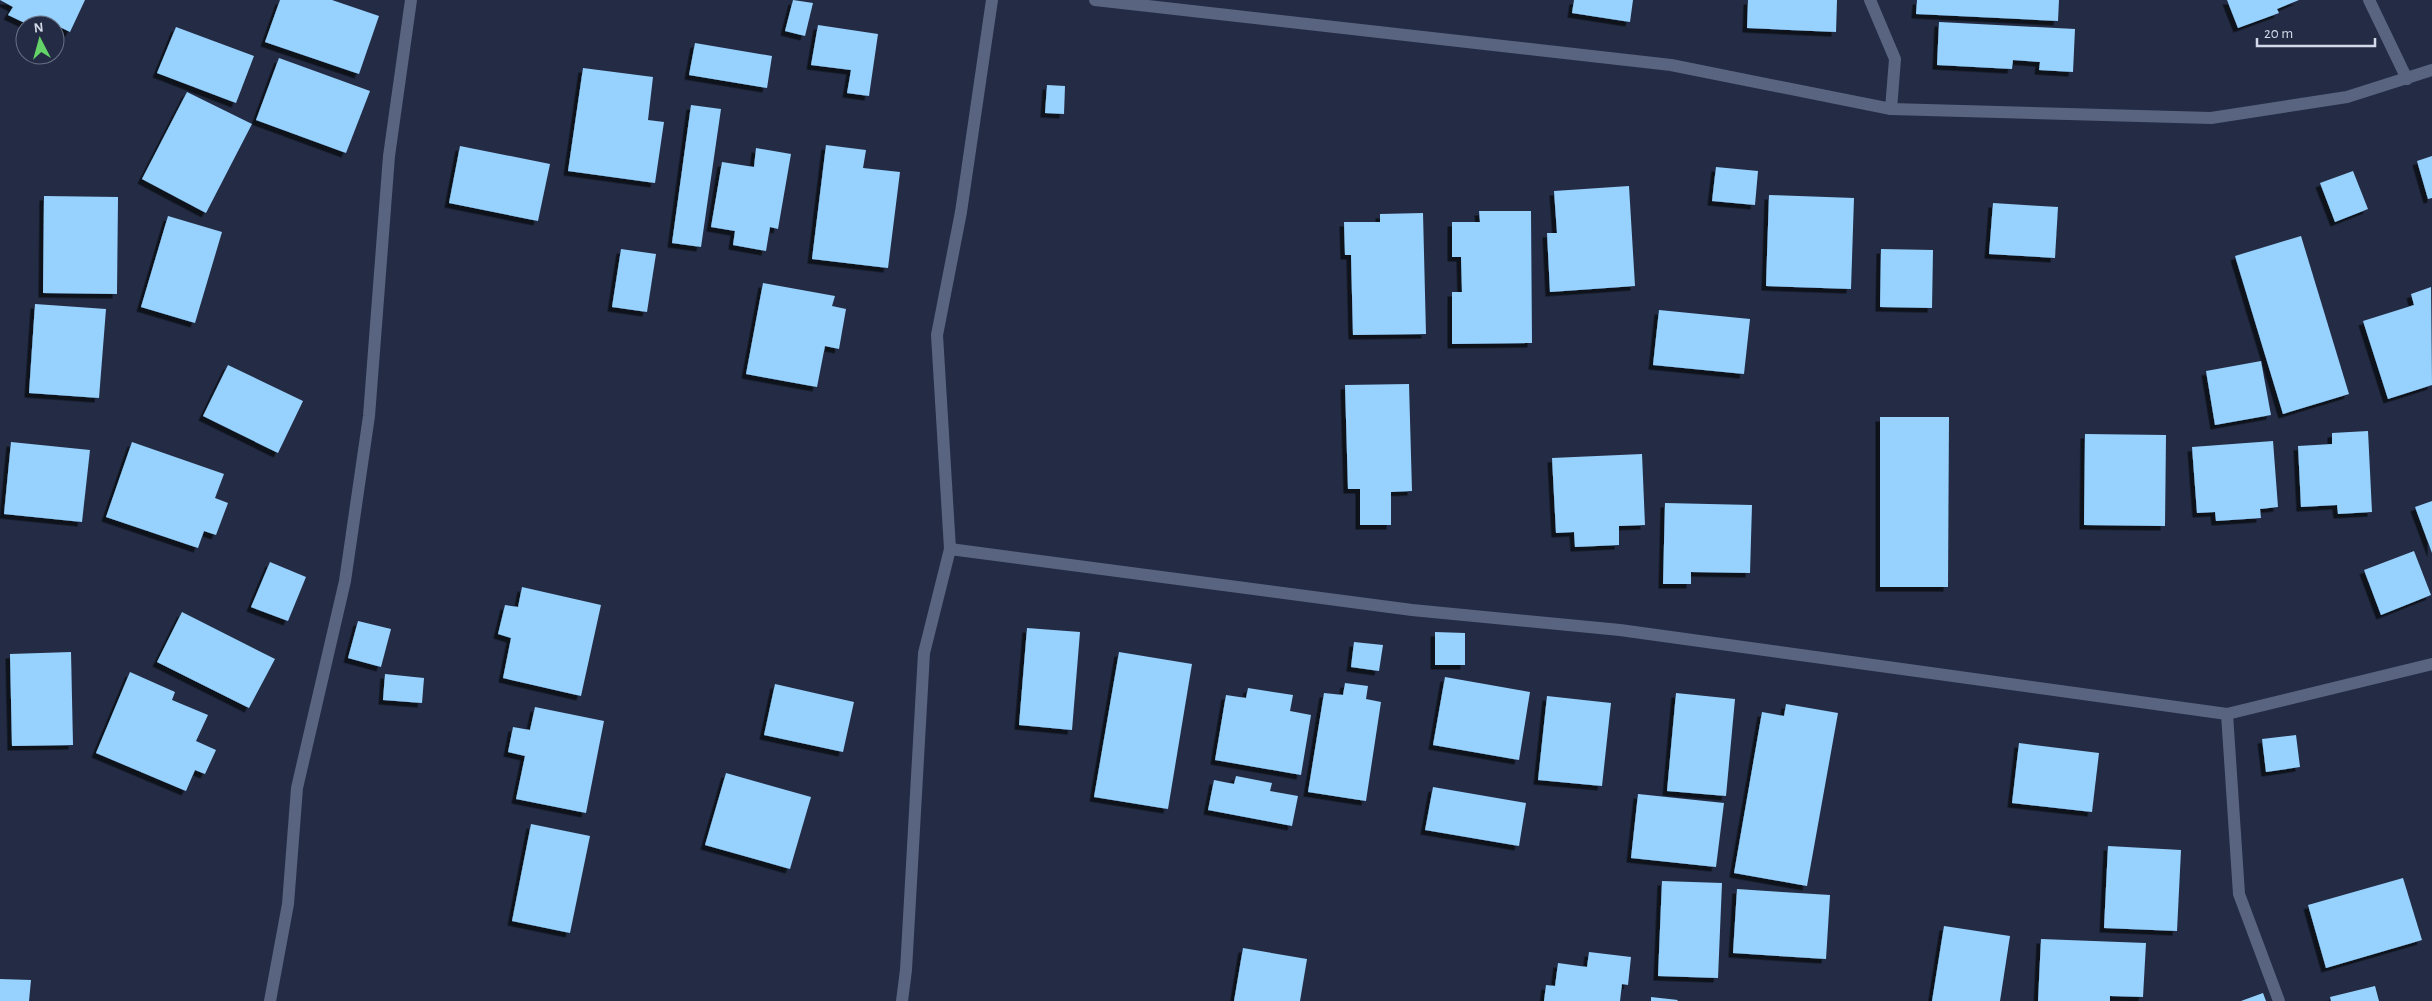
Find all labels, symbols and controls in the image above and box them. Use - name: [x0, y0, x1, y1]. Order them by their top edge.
- north arrow: [15, 15, 65, 65]
- scale bar: [2257, 15, 2374, 47]
- text: N: [33, 21, 44, 36]
- text: 20 m: [2264, 26, 2293, 41]

